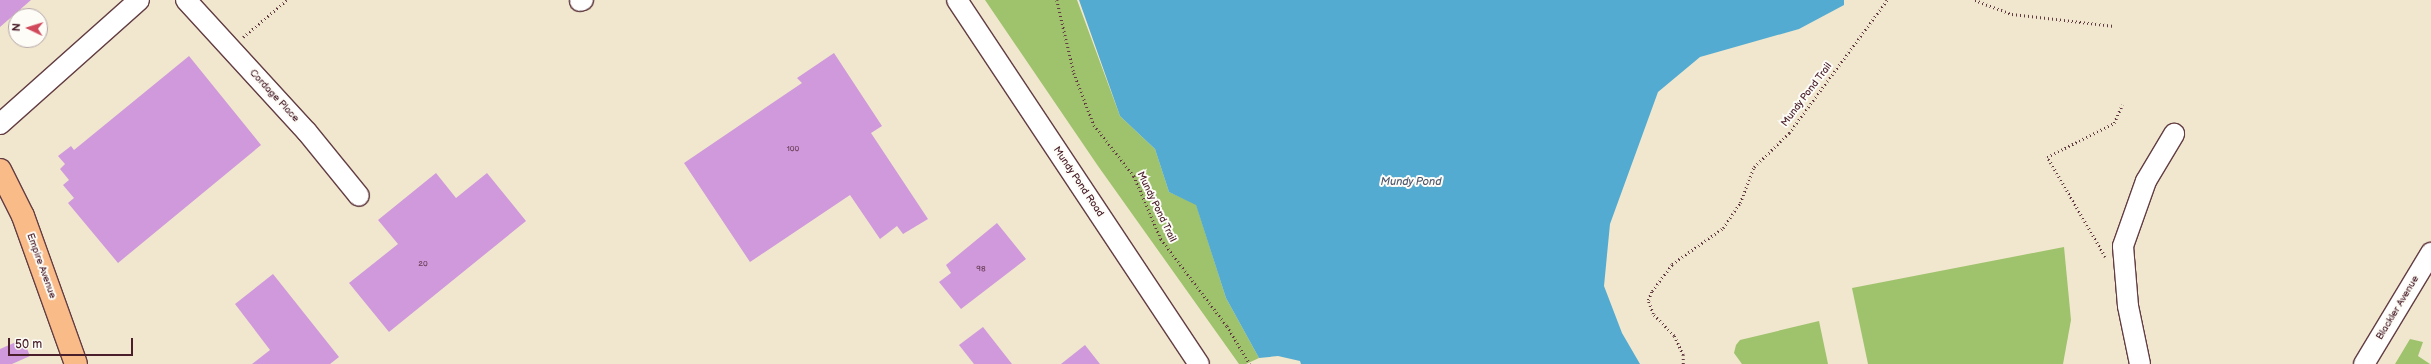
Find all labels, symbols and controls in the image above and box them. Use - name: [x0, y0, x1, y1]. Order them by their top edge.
- north arrow: [8, 8, 48, 48]
- text: N: [10, 23, 23, 32]
- street label: Mundy Pond Trail: [1779, 60, 1835, 130]
- street label: Cordage Place: [247, 67, 301, 125]
- house number: 100: [787, 144, 799, 154]
- street label: Mundy Pond Road: [1050, 144, 1106, 220]
- street label: Mundy Pond Trail: [1134, 170, 1178, 244]
- water label: Mundy Pond: [1380, 175, 1442, 189]
- street label: Empire Avenue: [24, 232, 58, 300]
- house number: 20: [418, 259, 428, 269]
- house number: 98: [976, 264, 986, 274]
- street label: Blackler Avenue: [2374, 274, 2422, 342]
- scale bar: [10, 330, 135, 356]
- text: 50 m: [15, 337, 42, 352]

